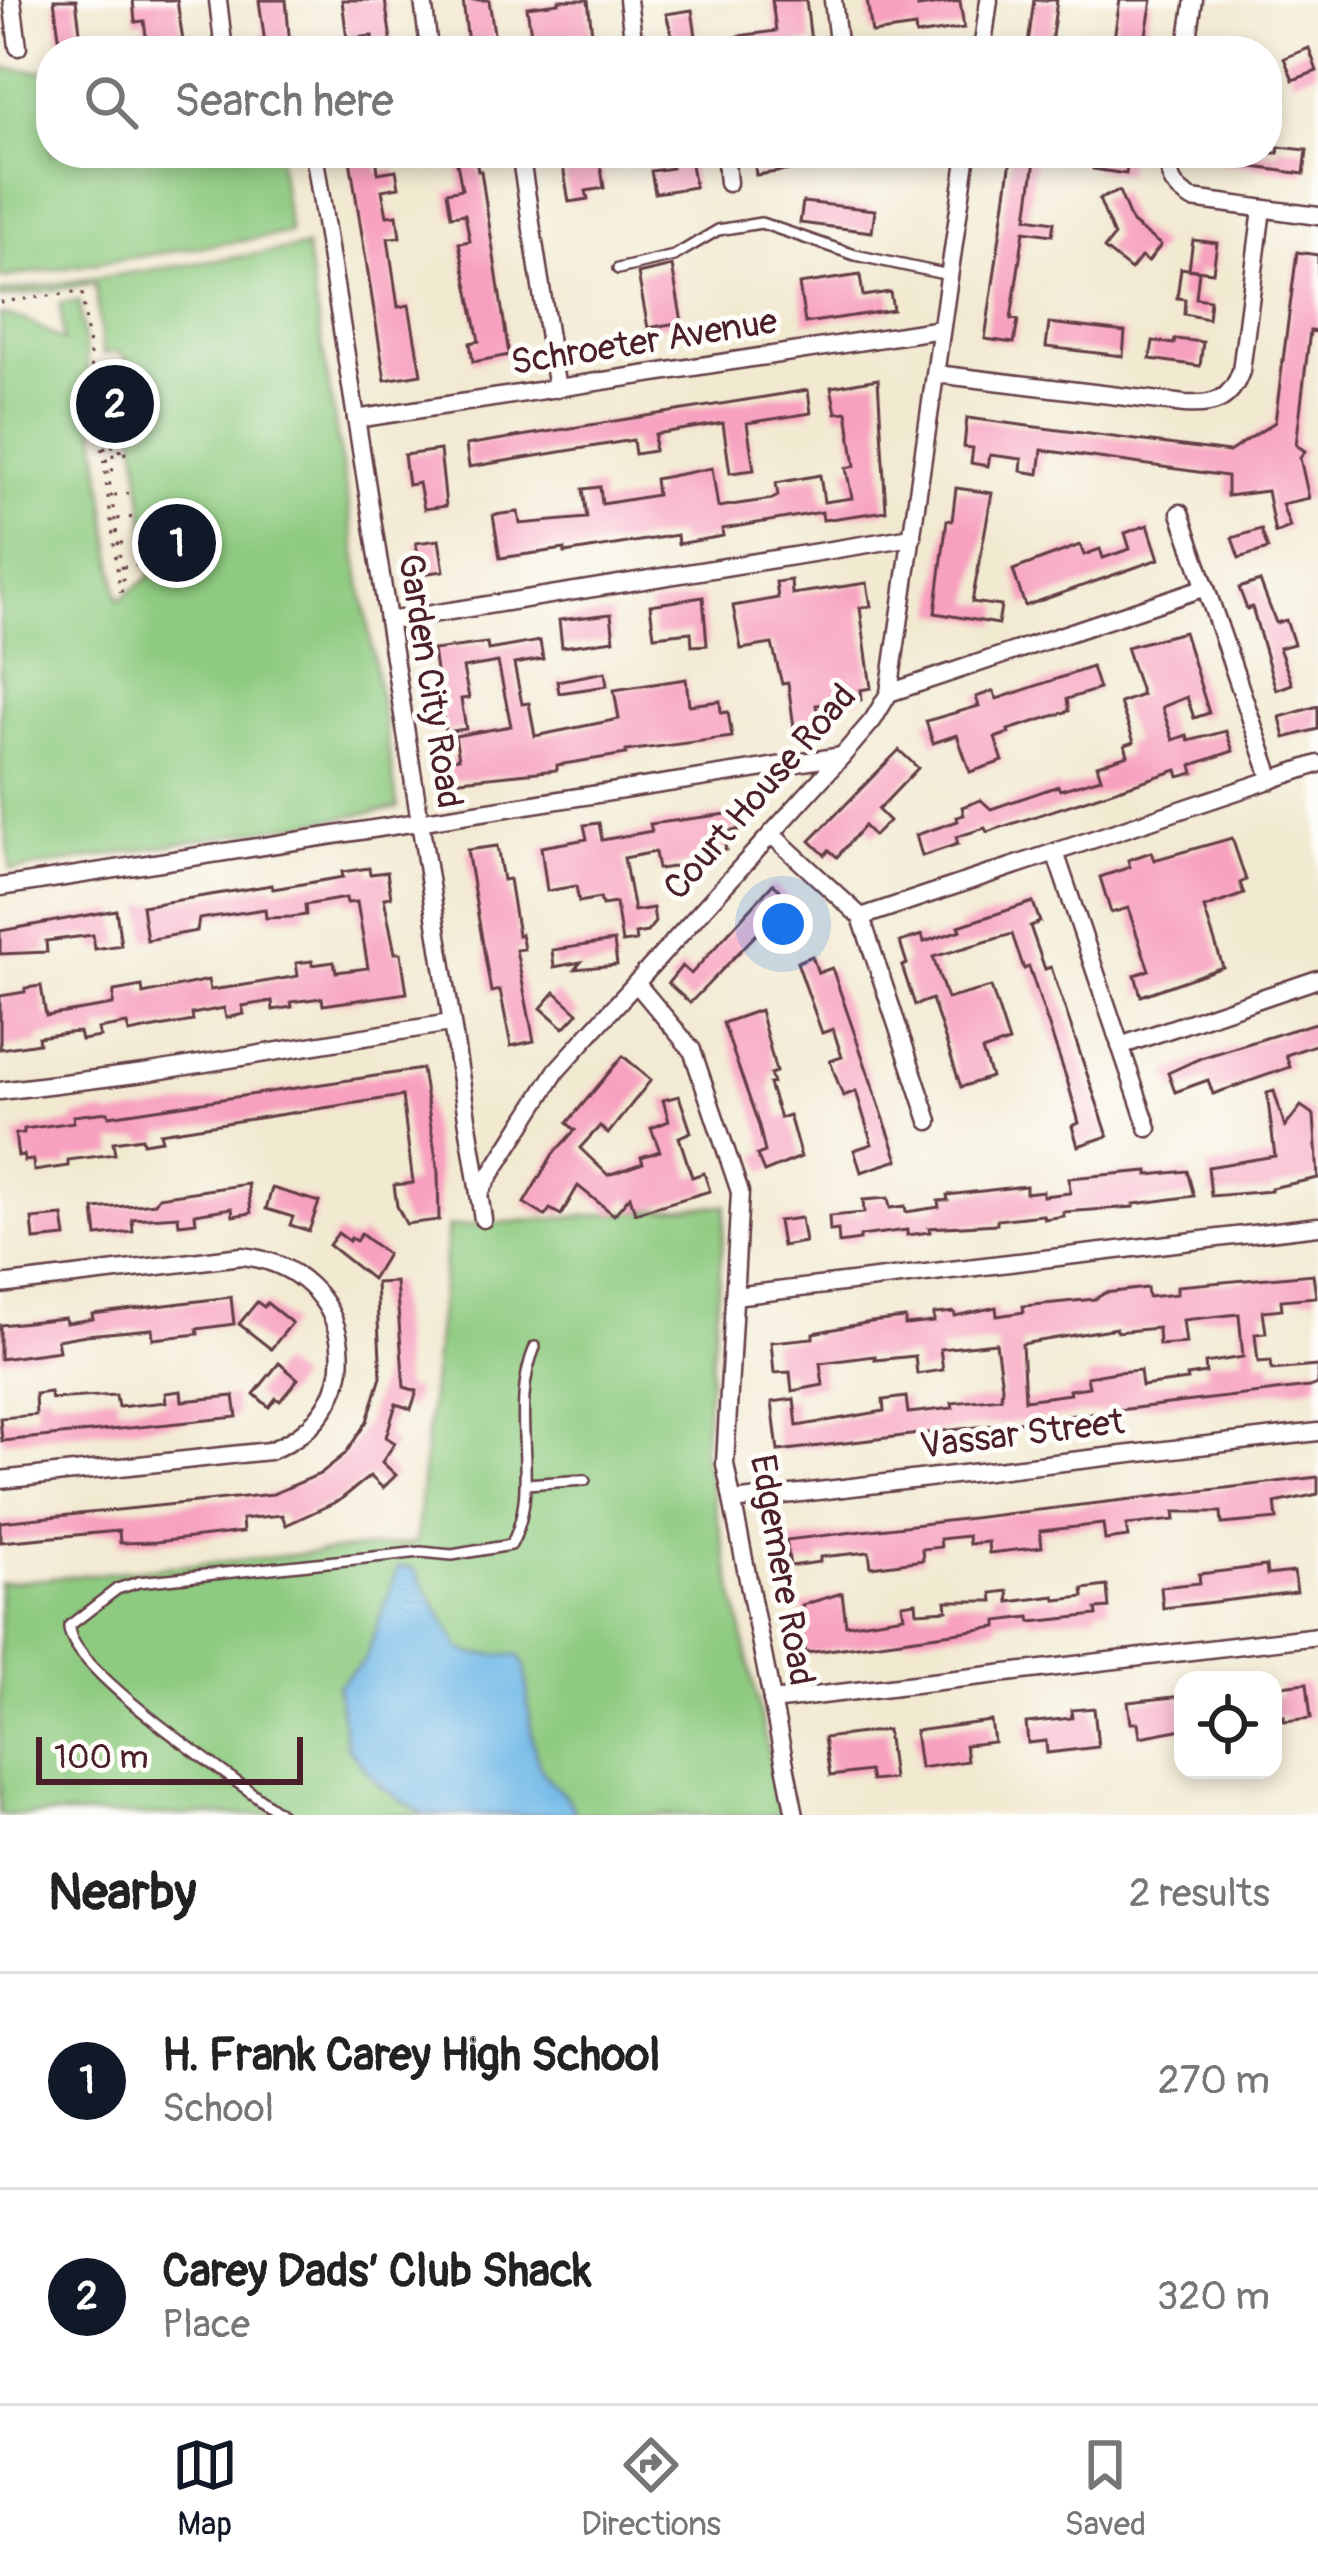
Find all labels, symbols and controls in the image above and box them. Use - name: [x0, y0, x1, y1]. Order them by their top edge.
- search box: [36, 36, 1282, 168]
- icon: search: [78, 69, 144, 135]
- text: Search here: [174, 74, 394, 130]
- street label: Schroeter Avenue: [508, 299, 781, 385]
- pin: 2: [76, 359, 154, 449]
- pin: 1: [138, 498, 216, 588]
- street label: Garden City Road: [388, 551, 472, 811]
- street label: Court House Road: [654, 675, 866, 909]
- your location: [753, 894, 813, 954]
- street label: Vassar Street: [917, 1399, 1127, 1469]
- street label: Edgemere Road: [740, 1451, 824, 1689]
- map controls: [1174, 1671, 1282, 1779]
- button: locate: [1174, 1671, 1282, 1779]
- scale bar: [36, 1731, 303, 1784]
- text: 100 m: [54, 1737, 148, 1778]
- text: Nearby: [48, 1861, 196, 1925]
- text: 2 results: [1129, 1869, 1270, 1918]
- text: H. Frank Carey High School: [162, 2028, 660, 2084]
- text: 1: [79, 2056, 95, 2105]
- text: 270 m: [1158, 2056, 1270, 2105]
- text: School: [162, 2084, 274, 2133]
- text: Carey Dads’ Club Shack: [162, 2244, 592, 2300]
- text: 2: [76, 2272, 98, 2321]
- text: 320 m: [1157, 2272, 1270, 2321]
- text: Place: [162, 2300, 250, 2349]
- tab: Map: [172, 2432, 238, 2545]
- tab: Directions: [581, 2432, 721, 2545]
- tab: Saved: [1064, 2432, 1146, 2545]

